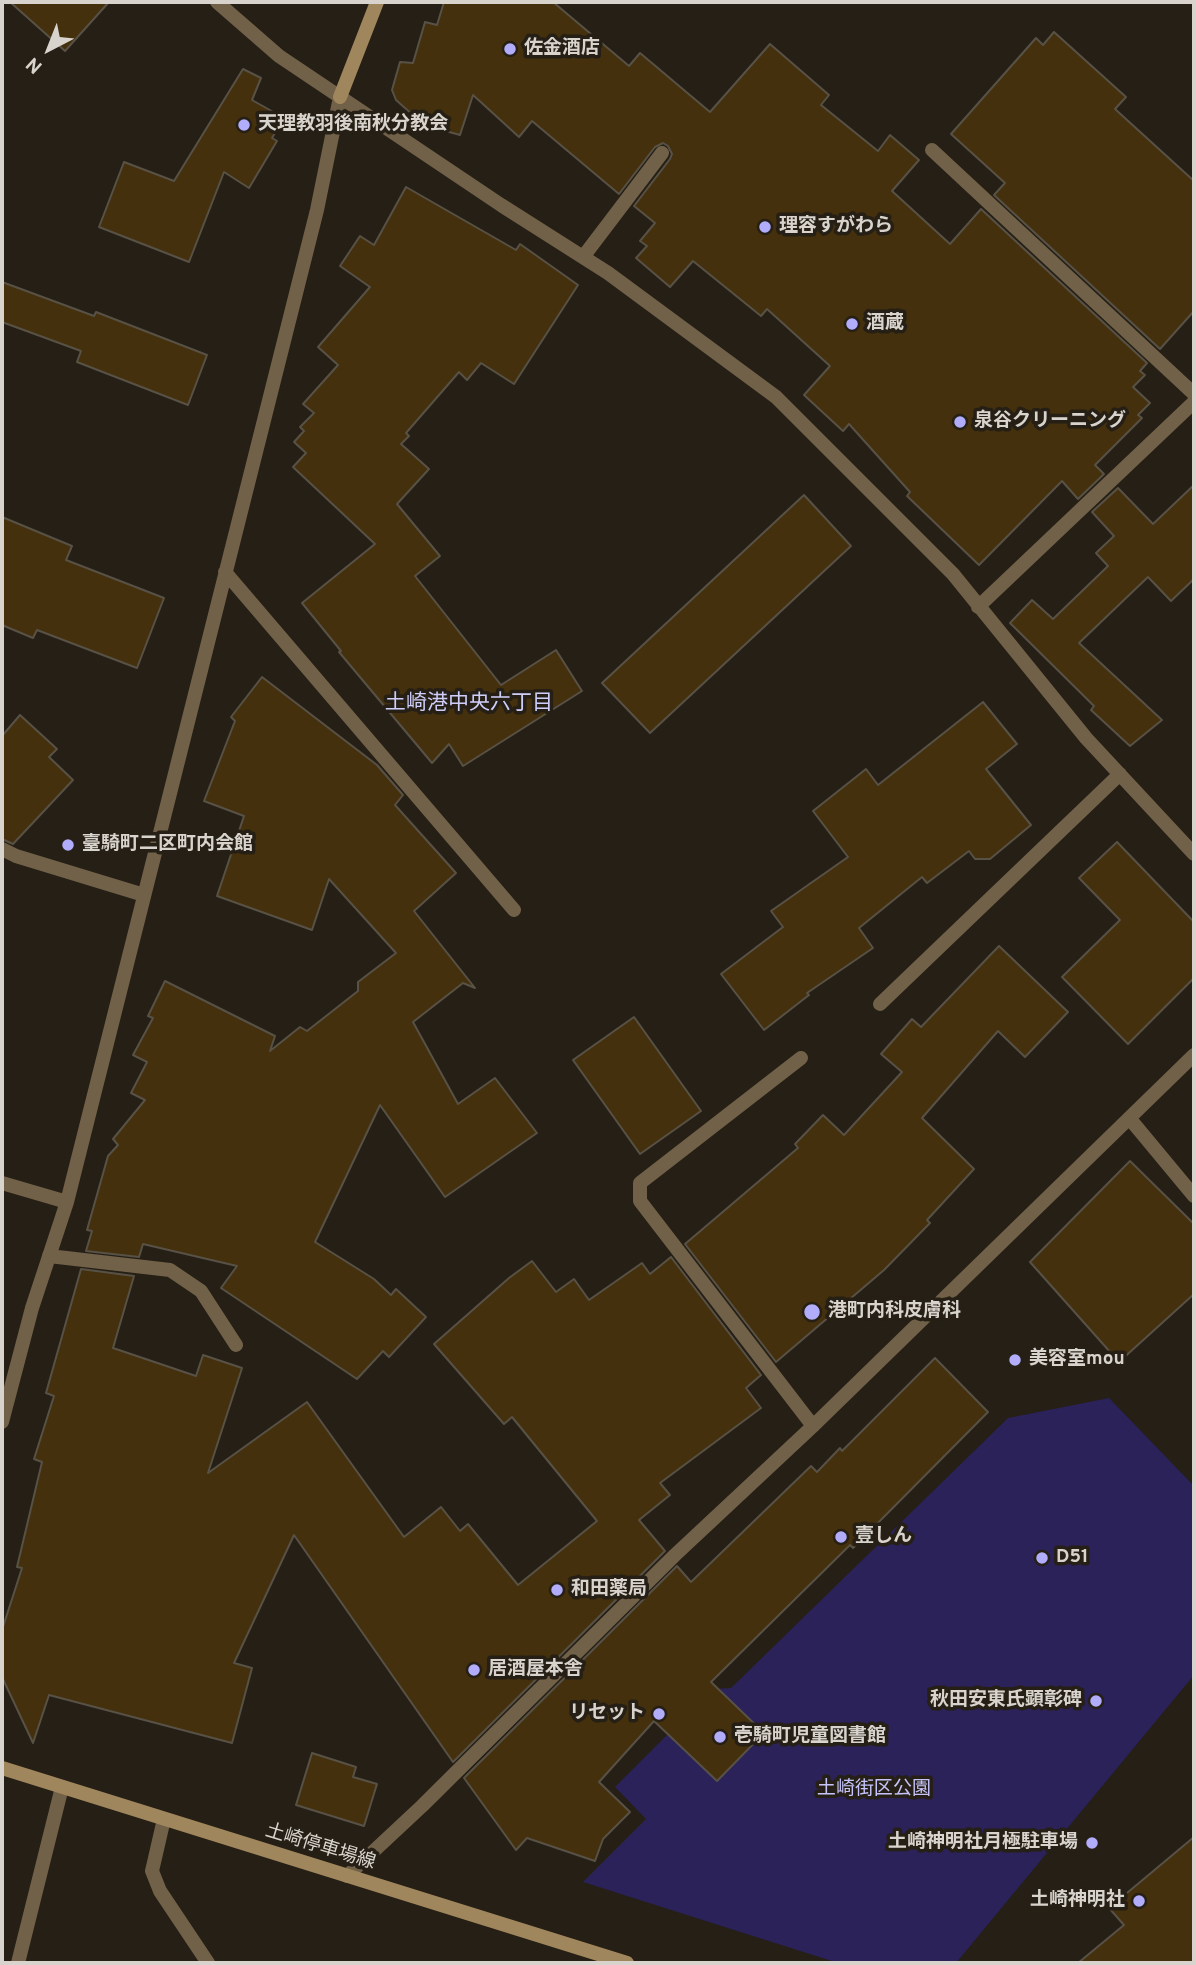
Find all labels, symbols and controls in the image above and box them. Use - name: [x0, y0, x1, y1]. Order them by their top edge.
- north arrow: [14, 14, 84, 84]
- place label: 佐金酒店: [524, 38, 600, 60]
- marker: 佐金酒店: [502, 41, 518, 57]
- text: N: [22, 51, 48, 78]
- place label: 天理教羽後南秋分教会: [258, 114, 448, 136]
- marker: 天理教羽後南秋分教会: [236, 117, 252, 133]
- place label: 理容すがわら: [779, 216, 893, 238]
- marker: 理容すがわら: [757, 219, 773, 235]
- place label: 酒蔵: [866, 313, 904, 335]
- marker: 酒蔵: [844, 316, 860, 332]
- place label: 泉谷クリーニング: [974, 411, 1126, 433]
- marker: 泉谷クリーニング: [952, 414, 968, 430]
- district label: 土崎港中央六丁目: [385, 692, 553, 718]
- place label: 臺騎町二区町内会館: [82, 834, 253, 856]
- marker: 臺騎町二区町内会館: [60, 837, 76, 853]
- place label: 港町内科皮膚科: [828, 1301, 961, 1323]
- marker: 港町内科皮膚科: [802, 1302, 822, 1322]
- place label: 美容室mou: [1029, 1349, 1125, 1371]
- marker: 美容室mou: [1007, 1352, 1023, 1368]
- place label: 壹しん: [855, 1526, 912, 1548]
- marker: 壹しん: [833, 1529, 849, 1545]
- place label: D51: [1056, 1547, 1089, 1569]
- marker: D51: [1034, 1550, 1050, 1566]
- place label: 和田薬局: [571, 1579, 647, 1601]
- marker: 和田薬局: [549, 1582, 565, 1598]
- place label: 居酒屋本舎: [488, 1659, 583, 1681]
- marker: 居酒屋本舎: [466, 1662, 482, 1678]
- place label: 秋田安東氏顕彰碑: [930, 1690, 1082, 1712]
- marker: 秋田安東氏顕彰碑: [1088, 1693, 1104, 1709]
- place label: リセット: [569, 1703, 645, 1725]
- marker: リセット: [651, 1706, 667, 1722]
- place label: 壱騎町児童図書館: [734, 1726, 886, 1748]
- marker: 壱騎町児童図書館: [712, 1729, 728, 1745]
- park label: 土崎街区公園: [817, 1779, 931, 1801]
- street label: 土崎停車場線: [262, 1820, 378, 1876]
- place label: 土崎神明社月極駐車場: [888, 1832, 1078, 1854]
- marker: 土崎神明社月極駐車場: [1084, 1835, 1100, 1851]
- place label: 土崎神明社: [1030, 1890, 1125, 1912]
- marker: 土崎神明社: [1131, 1893, 1147, 1909]

